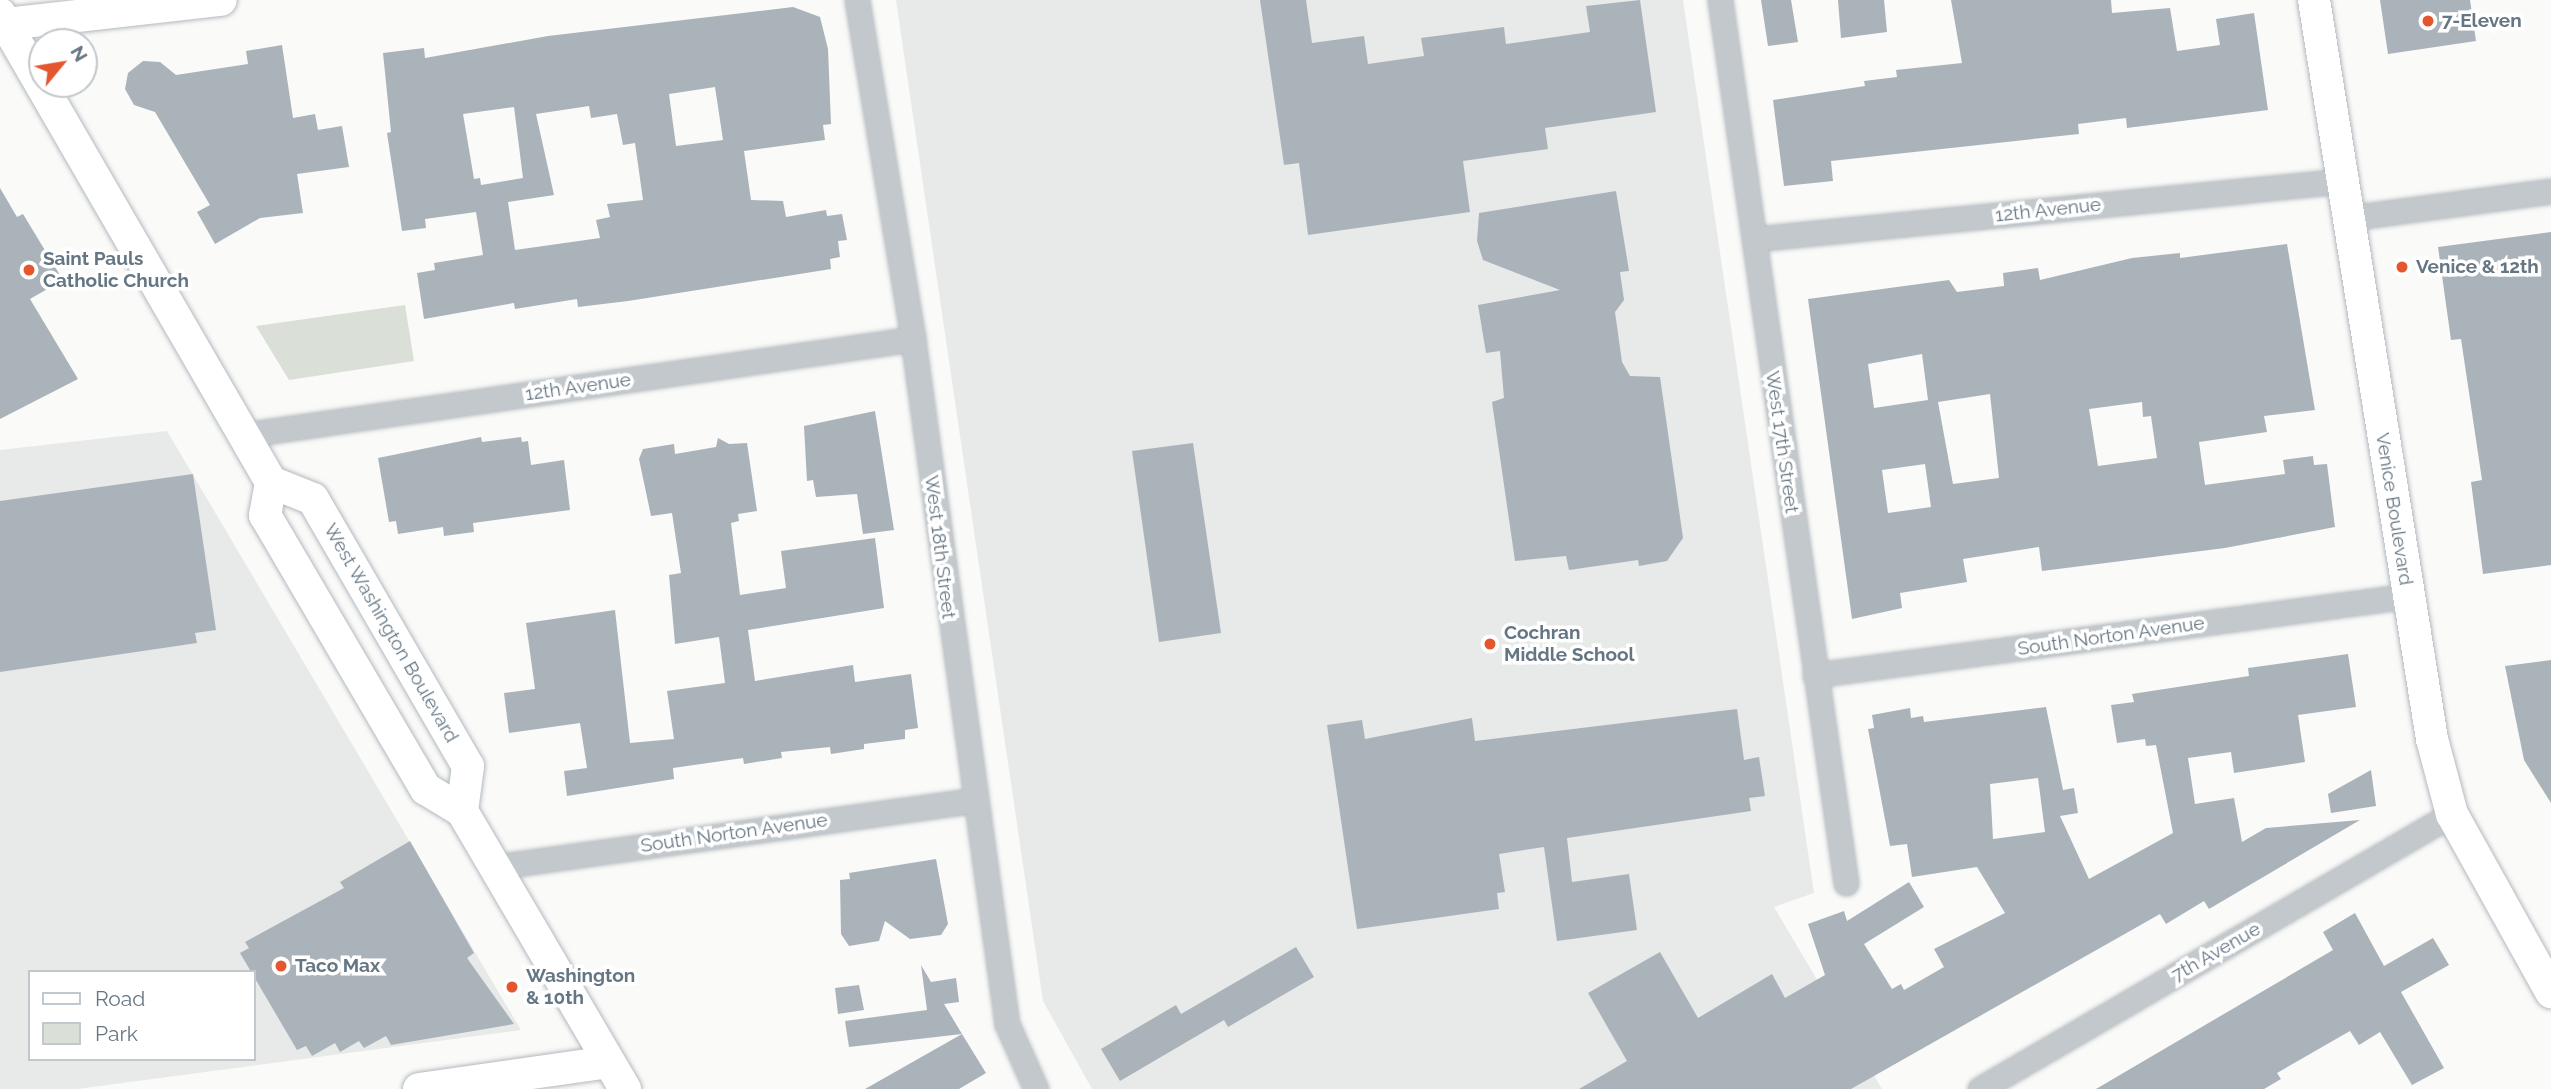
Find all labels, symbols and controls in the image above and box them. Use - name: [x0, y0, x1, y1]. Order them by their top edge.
- place label: 7-Eleven: [2442, 10, 2522, 32]
- marker: 7-Eleven: [2420, 13, 2436, 29]
- north arrow: [28, 28, 98, 98]
- text: N: [66, 42, 93, 65]
- street label: 12th Avenue: [1994, 193, 2102, 227]
- place label: Saint Pauls Catholic Church: [43, 248, 189, 292]
- place label: Venice & 12th: [2416, 256, 2539, 278]
- marker: Venice & 12th: [2394, 259, 2410, 275]
- marker: Saint Pauls Catholic Church: [21, 262, 37, 278]
- street label: 12th Avenue: [523, 368, 633, 406]
- street label: West 17th Street: [1761, 369, 1803, 515]
- street label: Venice Boulevard: [2371, 431, 2417, 587]
- street label: West 18th Street: [920, 474, 960, 620]
- street label: West Washington Boulevard: [319, 519, 463, 747]
- street label: South Norton Avenue: [2016, 612, 2206, 660]
- place label: Cochran Middle School: [1504, 622, 1635, 666]
- marker: Cochran Middle School: [1482, 636, 1498, 652]
- street label: South Norton Avenue: [639, 809, 829, 857]
- street label: 7th Avenue: [2167, 917, 2265, 987]
- place label: Taco Max: [295, 955, 380, 977]
- marker: Taco Max: [273, 958, 289, 974]
- place label: Washington & 10th: [526, 965, 635, 1009]
- legend: [28, 970, 256, 1061]
- marker: Washington & 10th: [504, 979, 520, 995]
- text: Road: [95, 986, 145, 1011]
- text: Park: [95, 1021, 138, 1046]

